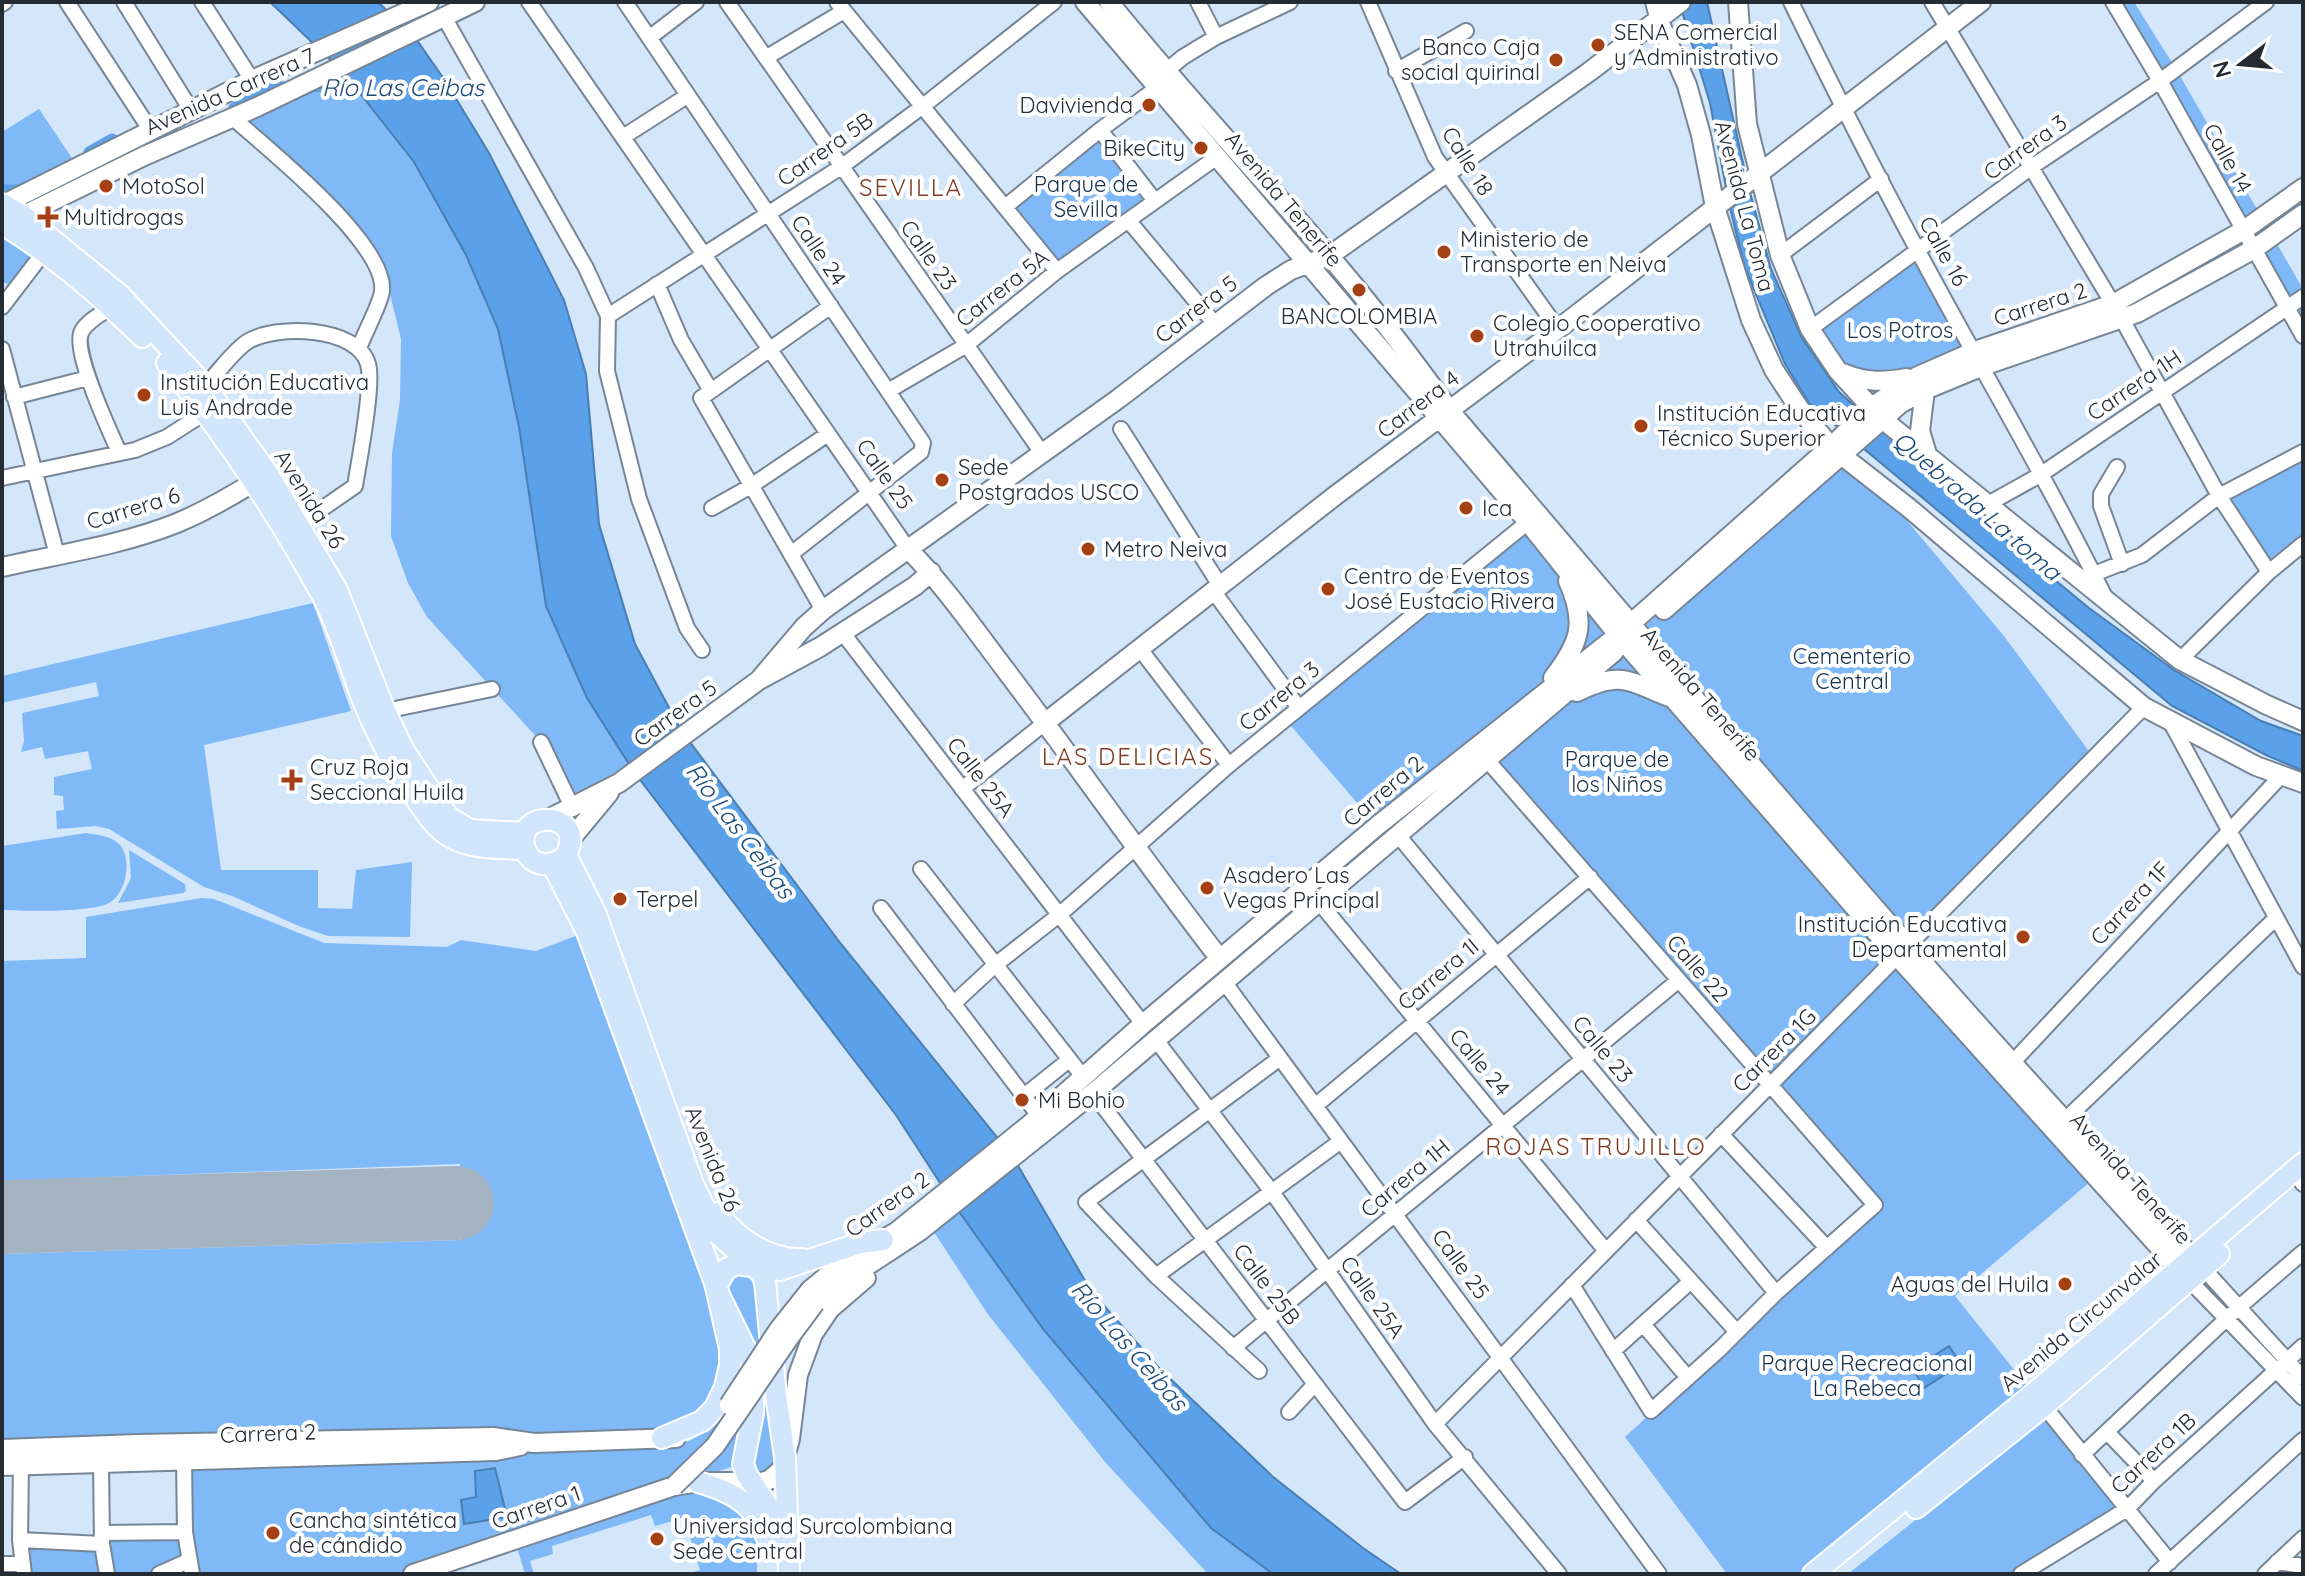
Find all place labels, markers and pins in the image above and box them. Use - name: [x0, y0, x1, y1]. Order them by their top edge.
- place label: SENA Comercial y Administrativo: [1614, 18, 1779, 71]
- place label: Banco Caja social quirinal: [1401, 33, 1540, 86]
- marker: SENA Comercial y Administrativo: [1589, 36, 1607, 54]
- marker: Banco Caja social quirinal: [1547, 51, 1565, 69]
- place label: Davivienda: [1020, 91, 1133, 119]
- marker: Davivienda: [1140, 96, 1158, 114]
- place label: BikeCity: [1103, 134, 1185, 162]
- marker: BikeCity: [1192, 139, 1210, 157]
- place label: MotoSol: [122, 172, 205, 200]
- marker: MotoSol: [97, 177, 115, 195]
- place label: Multidrogas: [64, 203, 184, 231]
- marker: Multidrogas: [39, 208, 57, 226]
- place label: Ministerio de Transporte en Neiva: [1460, 225, 1667, 278]
- marker: Ministerio de Transporte en Neiva: [1435, 243, 1453, 261]
- marker: BANCOLOMBIA: [1350, 281, 1368, 299]
- place label: BANCOLOMBIA: [1281, 302, 1437, 330]
- place label: Colegio Cooperativo Utrahuilca: [1493, 309, 1701, 362]
- marker: Colegio Cooperativo Utrahuilca: [1468, 327, 1486, 345]
- place label: Institución Educativa Luis Andrade: [160, 368, 369, 421]
- marker: Institución Educativa Luis Andrade: [135, 386, 153, 404]
- place label: Institución Educativa Técnico Superior: [1657, 399, 1866, 452]
- marker: Institución Educativa Técnico Superior: [1632, 417, 1650, 435]
- place label: Sede Postgrados USCO: [958, 453, 1139, 506]
- marker: Sede Postgrados USCO: [933, 471, 951, 489]
- place label: Ica: [1482, 494, 1512, 522]
- marker: Ica: [1457, 499, 1475, 517]
- place label: Metro Neiva: [1104, 535, 1227, 563]
- marker: Metro Neiva: [1079, 540, 1097, 558]
- place label: Centro de Eventos José Eustacio Rivera: [1344, 562, 1555, 615]
- marker: Centro de Eventos José Eustacio Rivera: [1319, 580, 1337, 598]
- place label: Cruz Roja Seccional Huila: [310, 753, 464, 806]
- marker: Cruz Roja Seccional Huila: [281, 769, 303, 791]
- place label: Asadero Las Vegas Principal: [1223, 861, 1380, 914]
- marker: Asadero Las Vegas Principal: [1198, 879, 1216, 897]
- place label: Terpel: [636, 885, 698, 913]
- marker: Terpel: [611, 890, 629, 908]
- place label: Institución Educativa Departamental: [1798, 910, 2007, 963]
- marker: Institución Educativa Departamental: [2014, 928, 2032, 946]
- place label: Mi Bohio: [1038, 1086, 1125, 1114]
- marker: Mi Bohio: [1013, 1091, 1031, 1109]
- place label: Aguas del Huila: [1891, 1270, 2049, 1298]
- marker: Aguas del Huila: [2056, 1275, 2074, 1293]
- place label: Cancha sintética de cándido: [289, 1506, 457, 1559]
- place label: Universidad Surcolombiana Sede Central: [673, 1512, 953, 1565]
- marker: Cancha sintética de cándido: [264, 1524, 282, 1542]
- marker: Universidad Surcolombiana Sede Central: [648, 1530, 666, 1548]

